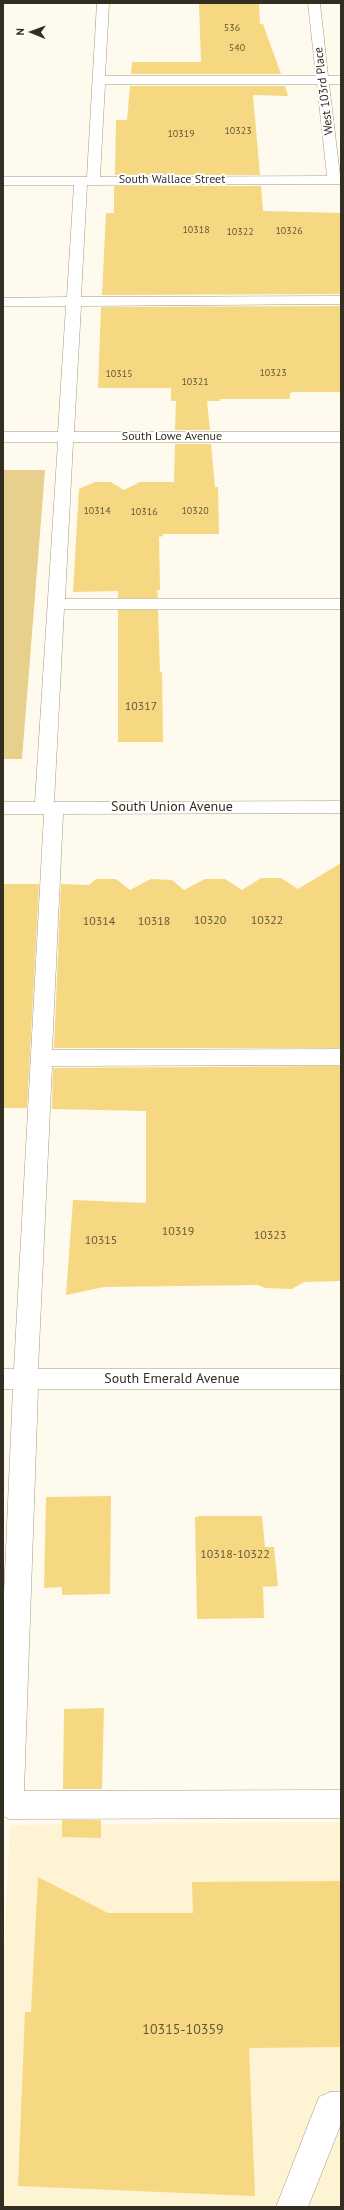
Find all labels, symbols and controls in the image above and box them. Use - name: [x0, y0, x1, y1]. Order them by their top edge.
- north arrow: [12, 12, 52, 52]
- house number: 536: [224, 22, 240, 34]
- text: N: [13, 28, 27, 36]
- house number: 540: [229, 42, 245, 54]
- street label: West 103rd Place: [311, 46, 337, 136]
- house number: 10323: [224, 125, 252, 137]
- house number: 10319: [167, 128, 195, 140]
- street label: South Wallace Street: [119, 173, 225, 187]
- house number: 10318: [182, 224, 210, 236]
- house number: 10326: [275, 225, 303, 237]
- house number: 10322: [226, 226, 254, 238]
- house number: 10323: [259, 367, 287, 379]
- house number: 10315: [105, 368, 133, 380]
- house number: 10321: [181, 376, 209, 388]
- street label: South Lowe Avenue: [122, 430, 222, 444]
- house number: 10314: [83, 505, 111, 517]
- house number: 10320: [181, 505, 209, 517]
- house number: 10316: [130, 506, 158, 518]
- house number: 10317: [125, 700, 157, 714]
- street label: South Union Avenue: [111, 799, 233, 815]
- house number: 10320: [194, 914, 226, 928]
- house number: 10322: [251, 914, 283, 928]
- house number: 10314: [83, 915, 115, 929]
- house number: 10318: [138, 915, 170, 929]
- house number: 10319: [162, 1225, 194, 1239]
- house number: 10323: [254, 1229, 286, 1243]
- house number: 10315: [85, 1234, 117, 1248]
- street label: South Emerald Avenue: [104, 1371, 240, 1387]
- house number: 10318-10322: [200, 1548, 270, 1562]
- house number: 10315-10359: [142, 2022, 224, 2038]

